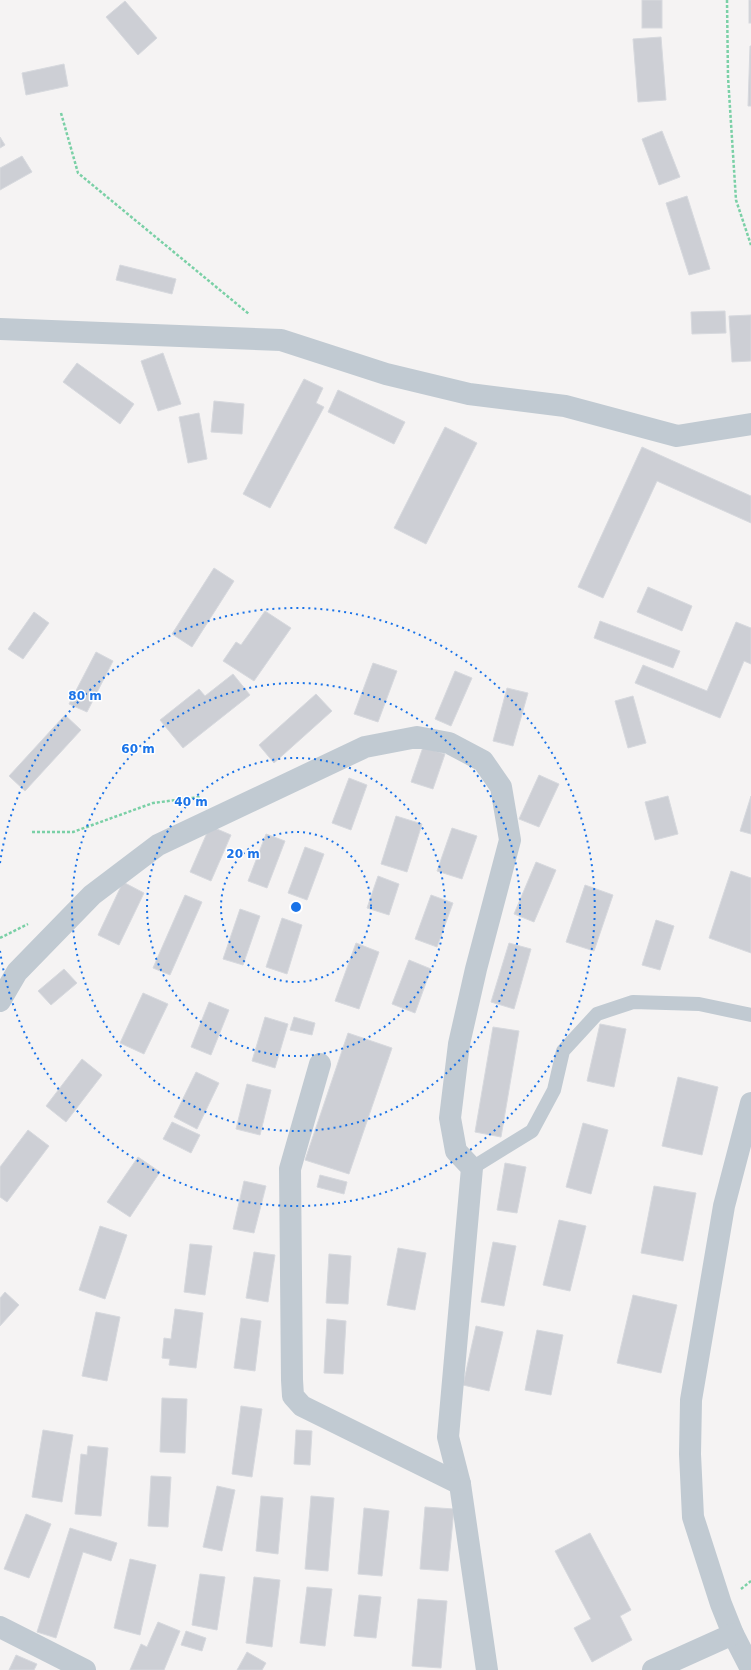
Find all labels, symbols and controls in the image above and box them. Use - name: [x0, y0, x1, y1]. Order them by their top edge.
- text: 80 m: [68, 689, 102, 703]
- text: 60 m: [121, 742, 155, 756]
- text: 40 m: [174, 795, 208, 809]
- text: 20 m: [226, 847, 260, 861]
- centre of rings: [289, 900, 303, 914]

